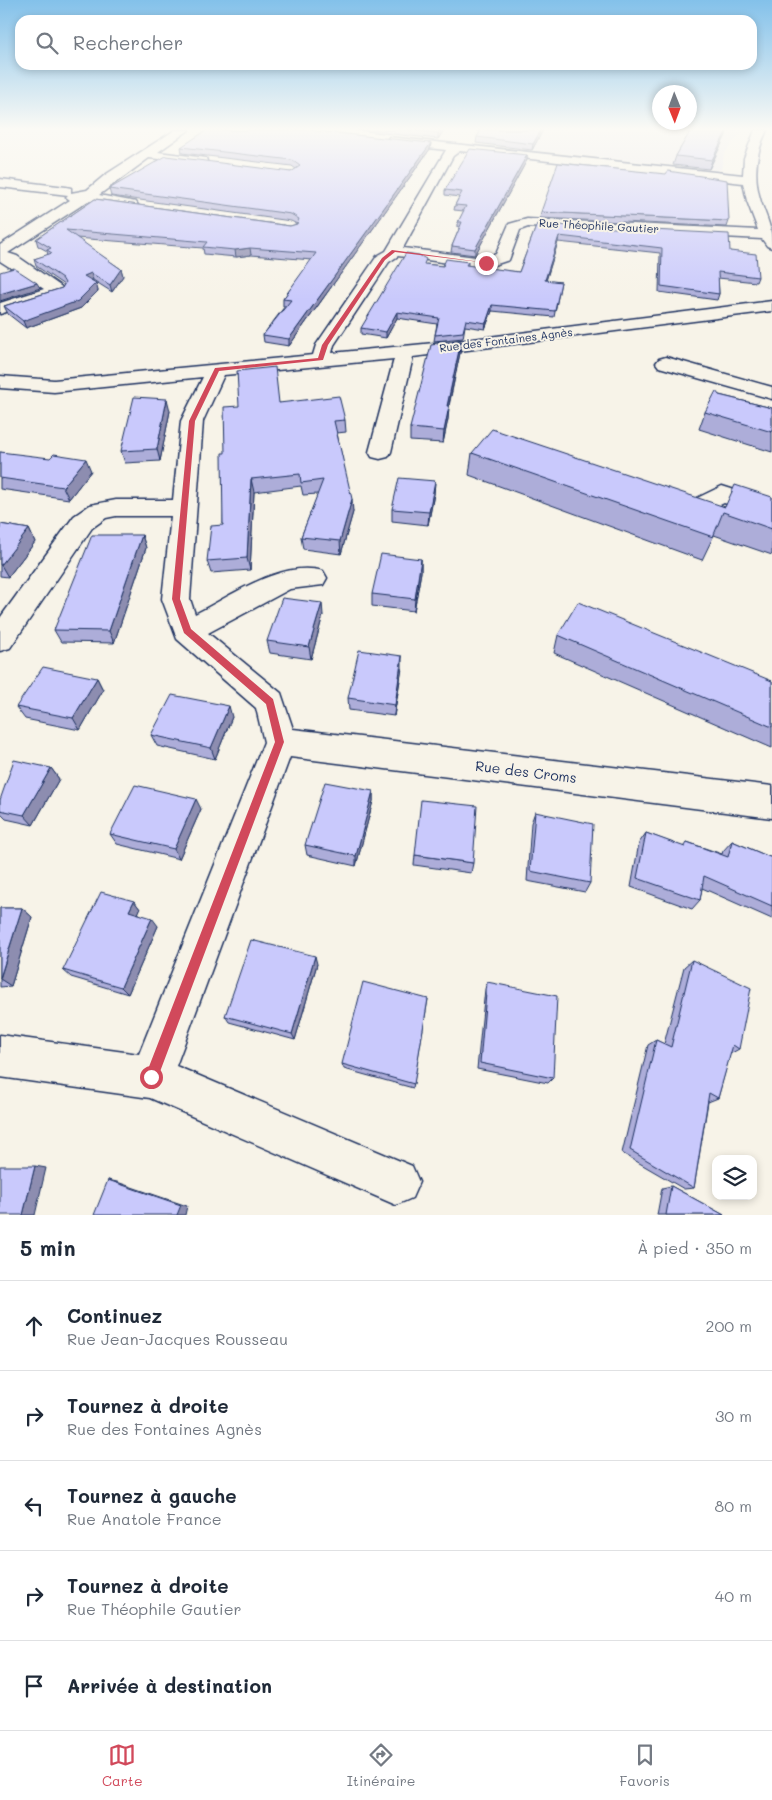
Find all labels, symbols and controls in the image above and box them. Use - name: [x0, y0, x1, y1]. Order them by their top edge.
- search box: [15, 15, 757, 70]
- icon: search: [33, 29, 61, 57]
- text: Rechercher: [73, 30, 183, 55]
- north arrow: [652, 85, 697, 130]
- street label: Rue Théophile Gautier: [539, 215, 659, 236]
- route end: [475, 252, 498, 275]
- street label: Rue des Fontaines Agnès: [438, 324, 573, 355]
- street label: Rue des Croms: [474, 756, 578, 787]
- route start: [140, 1066, 163, 1089]
- map controls: [712, 1155, 757, 1200]
- button: layers: [712, 1155, 757, 1200]
- text: 5 min: [20, 1234, 76, 1261]
- text: À pied · 350 m: [637, 1237, 752, 1258]
- text: Continuez: [67, 1303, 162, 1328]
- icon: ahead: [20, 1312, 48, 1340]
- text: 200 m: [705, 1315, 752, 1336]
- text: Rue Jean-Jacques Rousseau: [67, 1328, 288, 1349]
- text: Tournez à droite: [67, 1393, 229, 1418]
- icon: right: [20, 1402, 48, 1430]
- text: 30 m: [715, 1405, 752, 1426]
- text: Rue des Fontaines Agnès: [67, 1418, 262, 1439]
- text: Tournez à gauche: [67, 1483, 236, 1508]
- icon: left: [20, 1492, 48, 1520]
- text: 80 m: [715, 1495, 752, 1516]
- text: Rue Anatole France: [67, 1508, 222, 1529]
- text: Tournez à droite: [67, 1573, 229, 1598]
- icon: right: [20, 1582, 48, 1610]
- text: 40 m: [715, 1585, 752, 1606]
- text: Rue Théophile Gautier: [67, 1598, 242, 1619]
- icon: arrive: [20, 1672, 48, 1700]
- text: Arrivée à destination: [67, 1673, 272, 1698]
- tab: Carte: [102, 1741, 143, 1790]
- tab: Itinéraire: [347, 1741, 415, 1790]
- tab: Favoris: [620, 1741, 670, 1790]

